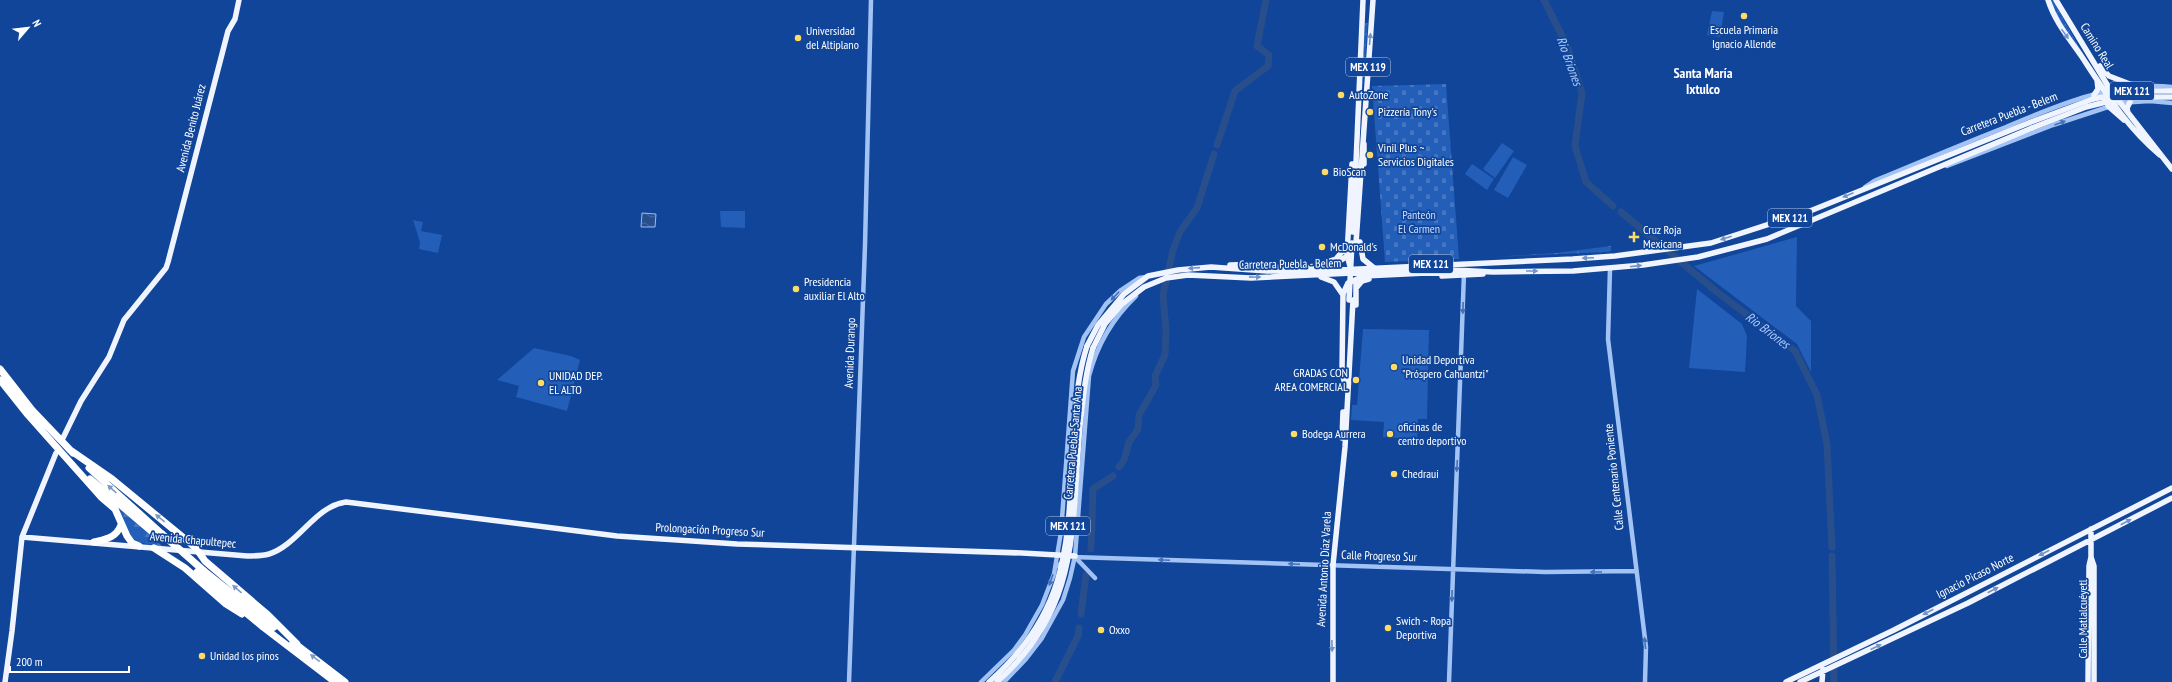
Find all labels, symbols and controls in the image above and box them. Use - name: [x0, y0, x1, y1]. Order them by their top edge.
- north arrow: [8, 8, 48, 48]
- marker: Escuela Primaria Ignacio Allende: [1739, 11, 1749, 21]
- text: N: [29, 17, 44, 29]
- street label: Camino Real: [2077, 20, 2118, 72]
- place label: Escuela Primaria Ignacio Allende: [1710, 22, 1778, 51]
- place label: Universidad del Altiplano: [806, 23, 859, 52]
- one-way arrow: [2061, 29, 2070, 40]
- marker: Universidad del Altiplano: [793, 33, 803, 43]
- one-way arrow: [1366, 33, 1373, 45]
- water label: Rio Briones: [1553, 34, 1587, 90]
- road number: MEX 119: [1346, 58, 1390, 76]
- district label: Santa María Ixtulco: [1673, 64, 1733, 98]
- street label: Avenida Benito Juárez: [172, 82, 209, 173]
- road number: MEX 121: [2110, 82, 2154, 100]
- place label: AutoZone: [1349, 87, 1389, 102]
- street label: Carretera Puebla - Belem: [1958, 88, 2059, 139]
- marker: AutoZone: [1336, 90, 1346, 100]
- place label: Pizzería Tony's: [1378, 104, 1437, 119]
- marker: Pizzería Tony's: [1365, 107, 1375, 117]
- one-way arrow: [2055, 119, 2067, 125]
- place label: Vinil Plus ~ Servicios Digitales: [1377, 140, 1454, 169]
- marker: Vinil Plus ~ Servicios Digitales: [1365, 150, 1375, 160]
- place label: BioScan: [1333, 164, 1366, 179]
- marker: BioScan: [1320, 167, 1330, 177]
- one-way arrow: [1842, 193, 1854, 199]
- park label: Panteón El Carmen: [1398, 207, 1440, 236]
- road number: MEX 121: [1768, 209, 1812, 227]
- place label: Cruz Roja Mexicana: [1643, 222, 1682, 251]
- marker: Cruz Roja Mexicana: [1628, 231, 1640, 243]
- one-way arrow: [1719, 235, 1731, 241]
- place label: McDonald's: [1330, 239, 1377, 254]
- marker: McDonald's: [1317, 242, 1327, 252]
- one-way arrow: [1582, 254, 1594, 261]
- street label: Carretera Puebla - Belem: [1239, 255, 1341, 272]
- road number: MEX 121: [1409, 255, 1453, 273]
- one-way arrow: [1630, 263, 1642, 269]
- one-way arrow: [1188, 264, 1200, 271]
- one-way arrow: [1526, 268, 1539, 274]
- place label: Presidencia auxiliar El Alto: [804, 274, 865, 303]
- one-way arrow: [1249, 274, 1261, 281]
- marker: Presidencia auxiliar El Alto: [791, 284, 801, 294]
- one-way arrow: [1110, 291, 1120, 301]
- one-way arrow: [1460, 302, 1466, 315]
- water label: Rio Briones: [1742, 308, 1794, 354]
- street label: Avenida Durango: [841, 317, 858, 389]
- place label: Unidad Deportiva "Próspero Cahuantzi": [1402, 352, 1489, 381]
- marker: Unidad Deportiva "Próspero Cahuantzi": [1389, 362, 1399, 372]
- place label: GRADAS CON AREA COMERCIAL: [1275, 365, 1348, 394]
- place label: UNIDAD DEP. EL ALTO: [549, 368, 603, 397]
- marker: GRADAS CON AREA COMERCIAL: [1351, 375, 1361, 385]
- marker: UNIDAD DEP. EL ALTO: [536, 378, 546, 388]
- street label: Carretera Puebla-Santa Ana: [1060, 386, 1085, 500]
- place label: oficinas de centro deportivo: [1398, 419, 1467, 448]
- street label: Calle Centenario Poniente: [1600, 423, 1627, 531]
- place label: Bodega Aurrera: [1302, 426, 1366, 441]
- marker: Bodega Aurrera: [1289, 429, 1299, 439]
- marker: oficinas de centro deportivo: [1385, 429, 1395, 439]
- one-way arrow: [1453, 460, 1460, 472]
- place label: Chedraui: [1402, 466, 1439, 481]
- marker: Chedraui: [1389, 469, 1399, 479]
- one-way arrow: [107, 484, 117, 493]
- street label: Avenida Antonio Díaz Varela: [1313, 511, 1334, 627]
- one-way arrow: [154, 513, 165, 522]
- road number: MEX 121: [1046, 517, 1090, 535]
- street label: Prolongación Progreso Sur: [655, 519, 766, 540]
- one-way arrow: [2120, 519, 2132, 525]
- street label: Avenida Chapultepec: [149, 528, 238, 551]
- street label: Calle Progreso Sur: [1341, 547, 1418, 564]
- street label: Ignacio Picaso Norte: [1934, 550, 2016, 602]
- one-way arrow: [2038, 550, 2050, 556]
- one-way arrow: [1157, 557, 1170, 563]
- one-way arrow: [1288, 560, 1300, 567]
- one-way arrow: [1589, 569, 1602, 575]
- one-way arrow: [1048, 575, 1054, 587]
- street label: Calle Matlalcuéyetl: [2075, 579, 2090, 659]
- one-way arrow: [232, 584, 243, 593]
- one-way arrow: [1987, 587, 1998, 593]
- one-way arrow: [1449, 590, 1456, 602]
- one-way arrow: [1922, 609, 1934, 616]
- place label: Swich ~ Ropa Deportiva: [1396, 613, 1451, 642]
- place label: Oxxo: [1109, 622, 1130, 637]
- marker: Swich ~ Ropa Deportiva: [1383, 623, 1393, 633]
- marker: Oxxo: [1096, 625, 1106, 635]
- one-way arrow: [1642, 637, 1648, 649]
- one-way arrow: [1329, 640, 1335, 653]
- one-way arrow: [1870, 644, 1881, 650]
- scale bar: [10, 648, 129, 674]
- place label: Unidad los pinos: [210, 648, 279, 663]
- marker: Unidad los pinos: [197, 651, 207, 661]
- text: 200 m: [16, 654, 43, 669]
- one-way arrow: [309, 654, 320, 662]

